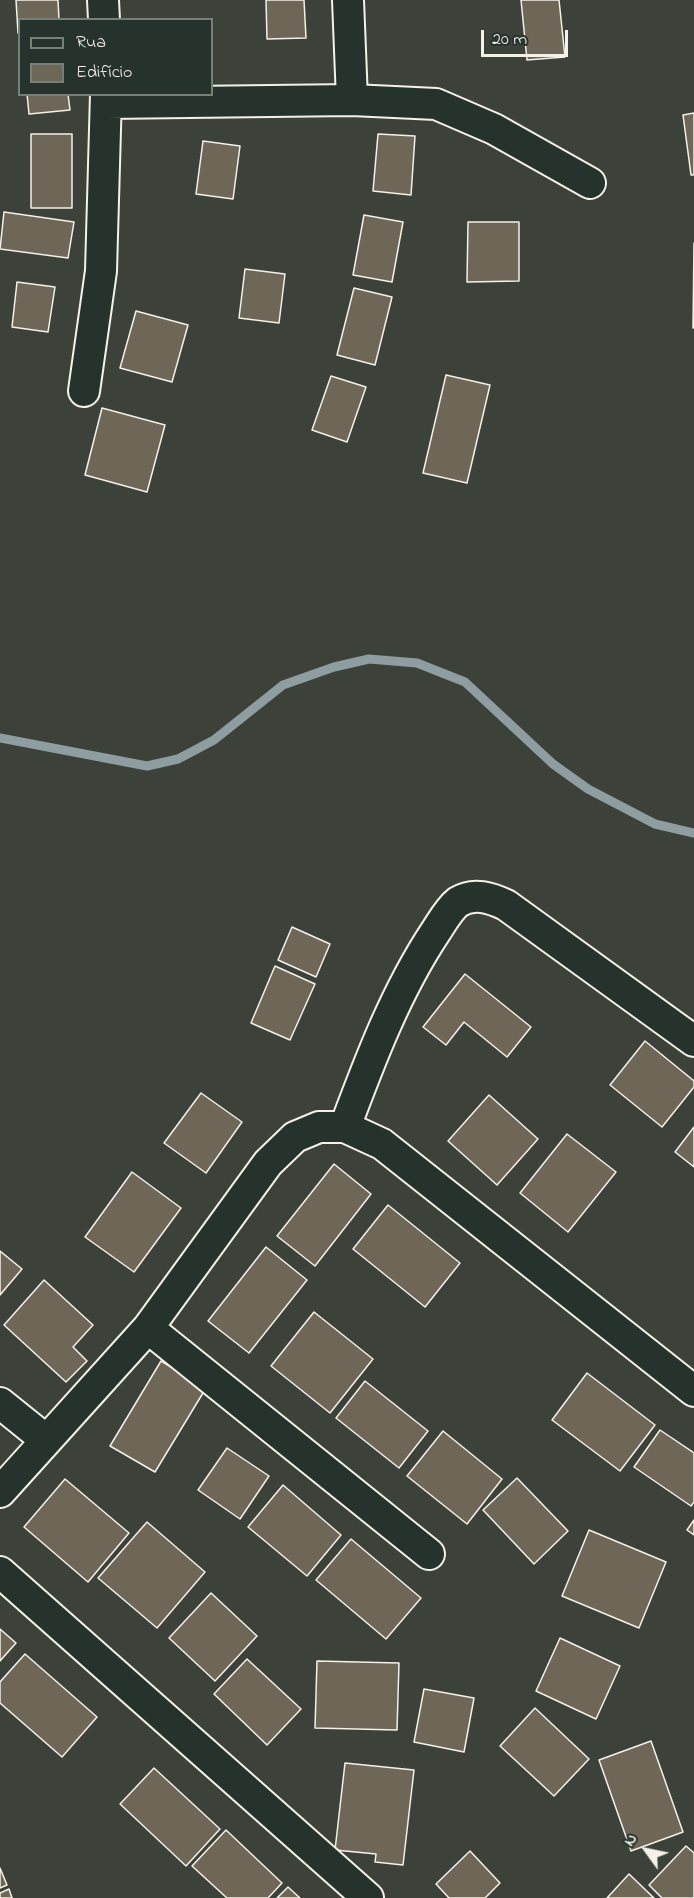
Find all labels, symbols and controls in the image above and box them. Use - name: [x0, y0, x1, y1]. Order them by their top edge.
- legend: [18, 18, 213, 96]
- scale bar: [484, 18, 571, 56]
- text: 20 m: [492, 27, 527, 53]
- text: Rua: [76, 30, 106, 56]
- text: Edifício: [76, 60, 132, 86]
- north arrow: [616, 1820, 676, 1880]
- text: N: [618, 1829, 644, 1851]

